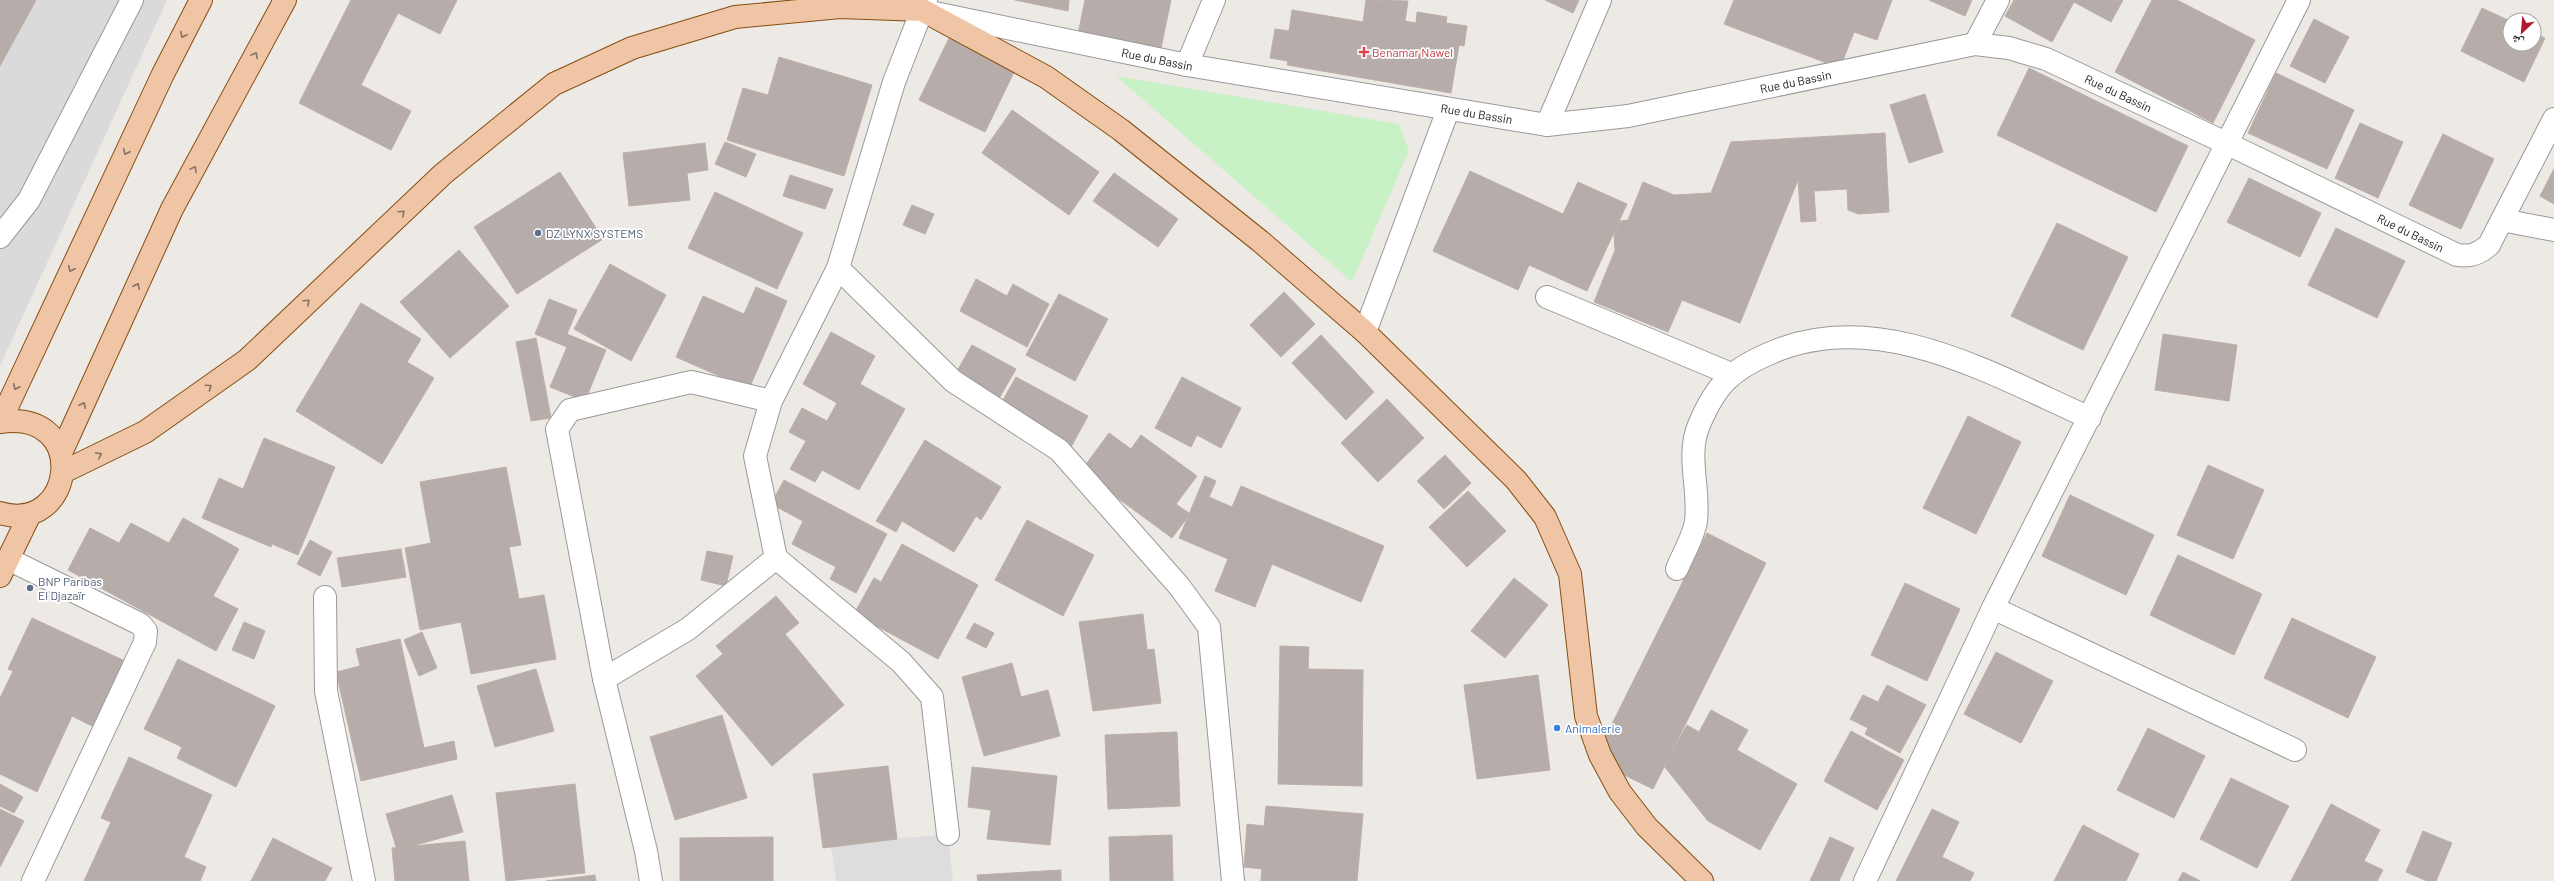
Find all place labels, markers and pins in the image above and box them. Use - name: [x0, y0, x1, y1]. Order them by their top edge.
- place label: Benamar Nawel: [1372, 45, 1453, 59]
- marker: Benamar Nawel: [1359, 47, 1369, 57]
- place label: DZ LYNX SYSTEMS: [546, 226, 643, 240]
- marker: DZ LYNX SYSTEMS: [533, 228, 543, 238]
- place label: BNP Paribas El Djazaïr: [38, 574, 102, 602]
- marker: BNP Paribas El Djazaïr: [25, 583, 35, 593]
- place label: Animalerie: [1565, 721, 1621, 735]
- marker: Animalerie: [1552, 723, 1562, 733]

